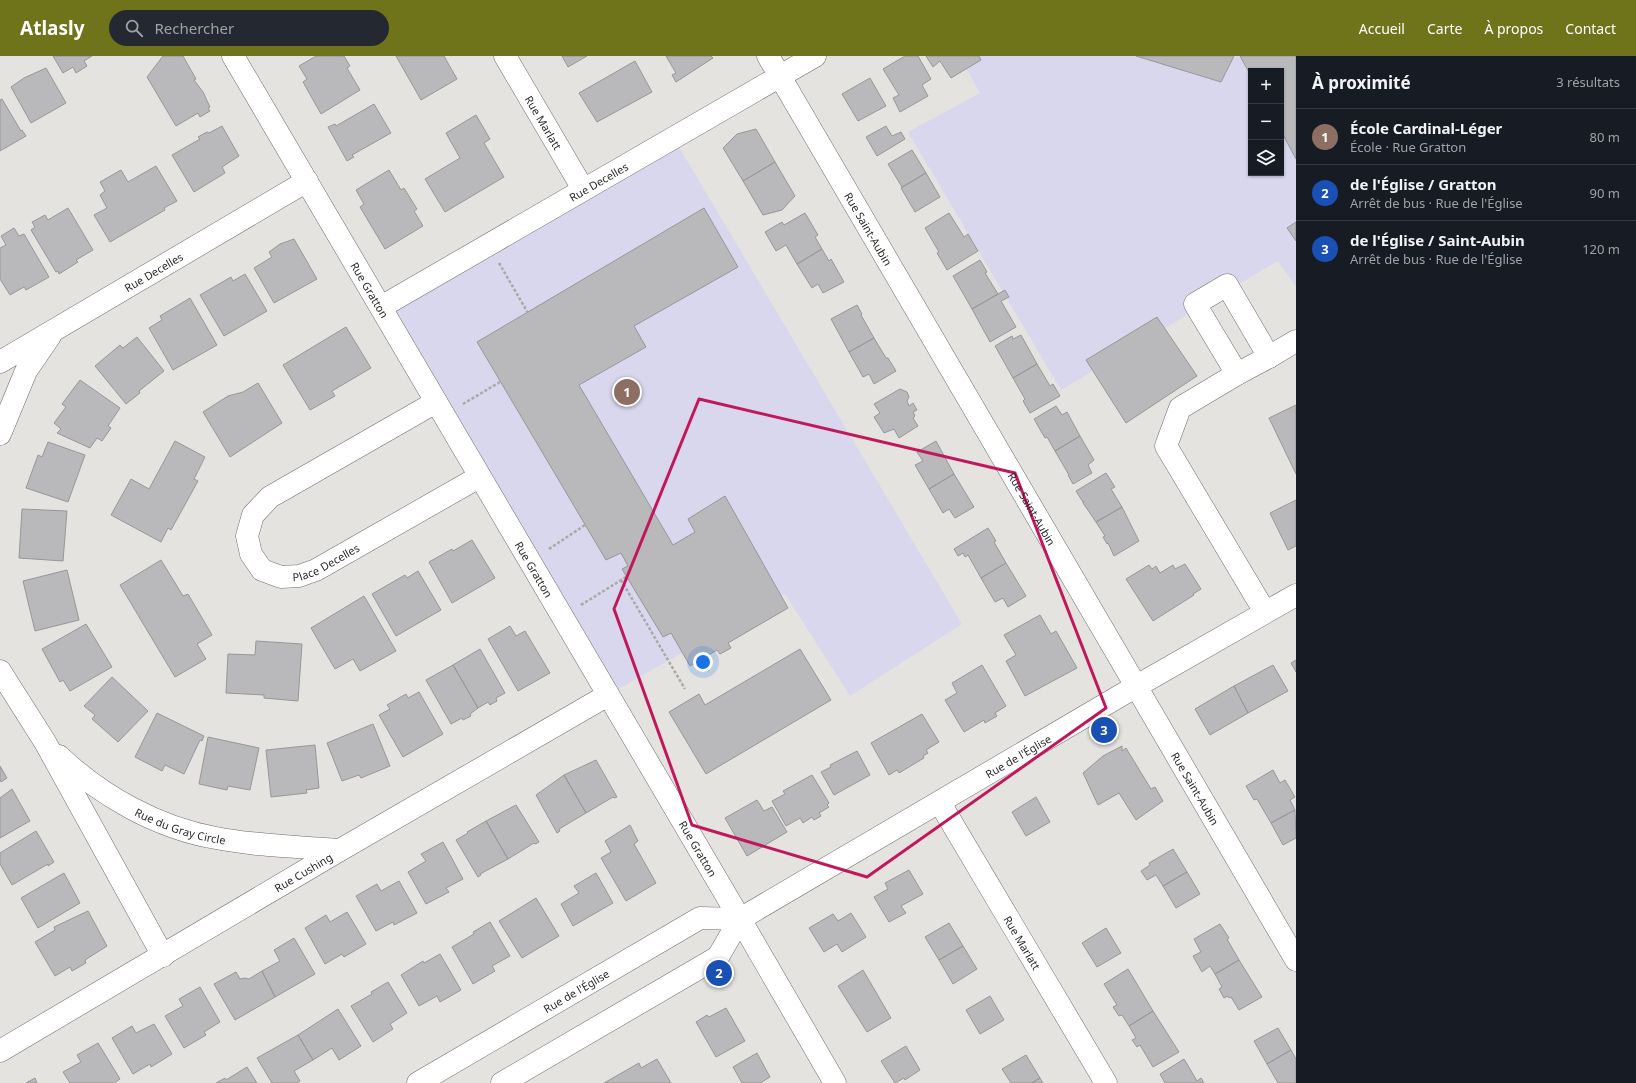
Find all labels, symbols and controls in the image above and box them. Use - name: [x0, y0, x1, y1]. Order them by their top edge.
- search box: [109, 10, 389, 46]
- text: Atlasly: [20, 15, 85, 41]
- icon: search: [123, 17, 145, 39]
- text: Rechercher: [155, 18, 234, 38]
- text: Accueil: [1359, 19, 1405, 38]
- text: Carte: [1427, 19, 1462, 38]
- text: À propos: [1484, 19, 1543, 38]
- text: Contact: [1565, 19, 1616, 38]
- map controls: [1248, 68, 1284, 176]
- button: +: [1248, 68, 1284, 104]
- text: À proximité: [1312, 71, 1411, 94]
- text: 3 résultats: [1556, 73, 1620, 91]
- street label: Rue Marlatt: [522, 93, 566, 152]
- button: −: [1248, 104, 1284, 140]
- text: École Cardinal-Léger: [1350, 118, 1502, 138]
- text: 1: [1321, 128, 1329, 146]
- text: 80 m: [1590, 128, 1620, 146]
- text: École · Rue Gratton: [1350, 138, 1466, 156]
- button: layers: [1248, 140, 1284, 176]
- street label: Rue Decelles: [566, 158, 630, 204]
- text: de l'Église / Gratton: [1350, 174, 1497, 194]
- text: 2: [1321, 184, 1329, 202]
- text: 90 m: [1590, 184, 1620, 202]
- street label: Rue Saint-Aubin: [842, 189, 896, 268]
- text: Arrêt de bus · Rue de l'Église: [1350, 194, 1523, 212]
- text: de l'Église / Saint-Aubin: [1350, 230, 1525, 250]
- text: 3: [1321, 240, 1329, 258]
- text: 120 m: [1582, 240, 1620, 258]
- street label: Rue Decelles: [121, 248, 185, 295]
- text: Arrêt de bus · Rue de l'Église: [1350, 250, 1523, 268]
- street label: Rue Gratton: [348, 259, 393, 320]
- pin: 1: [614, 377, 640, 407]
- street label: Rue Saint-Aubin: [1005, 469, 1060, 548]
- street label: Rue Gratton: [512, 538, 557, 600]
- street label: Place Decelles: [292, 539, 362, 584]
- your location: [693, 652, 713, 672]
- pin: 3: [1091, 715, 1117, 745]
- street label: Rue de l'Église: [982, 731, 1054, 781]
- street label: Rue Saint-Aubin: [1168, 749, 1223, 828]
- street label: Rue du Gray Circle: [133, 804, 227, 847]
- street label: Rue Gratton: [676, 818, 721, 879]
- street label: Rue Cushing: [271, 849, 335, 895]
- street label: Rue Marlatt: [1001, 913, 1044, 972]
- pin: 2: [706, 958, 732, 988]
- street label: Rue de l'Église: [540, 965, 612, 1016]

